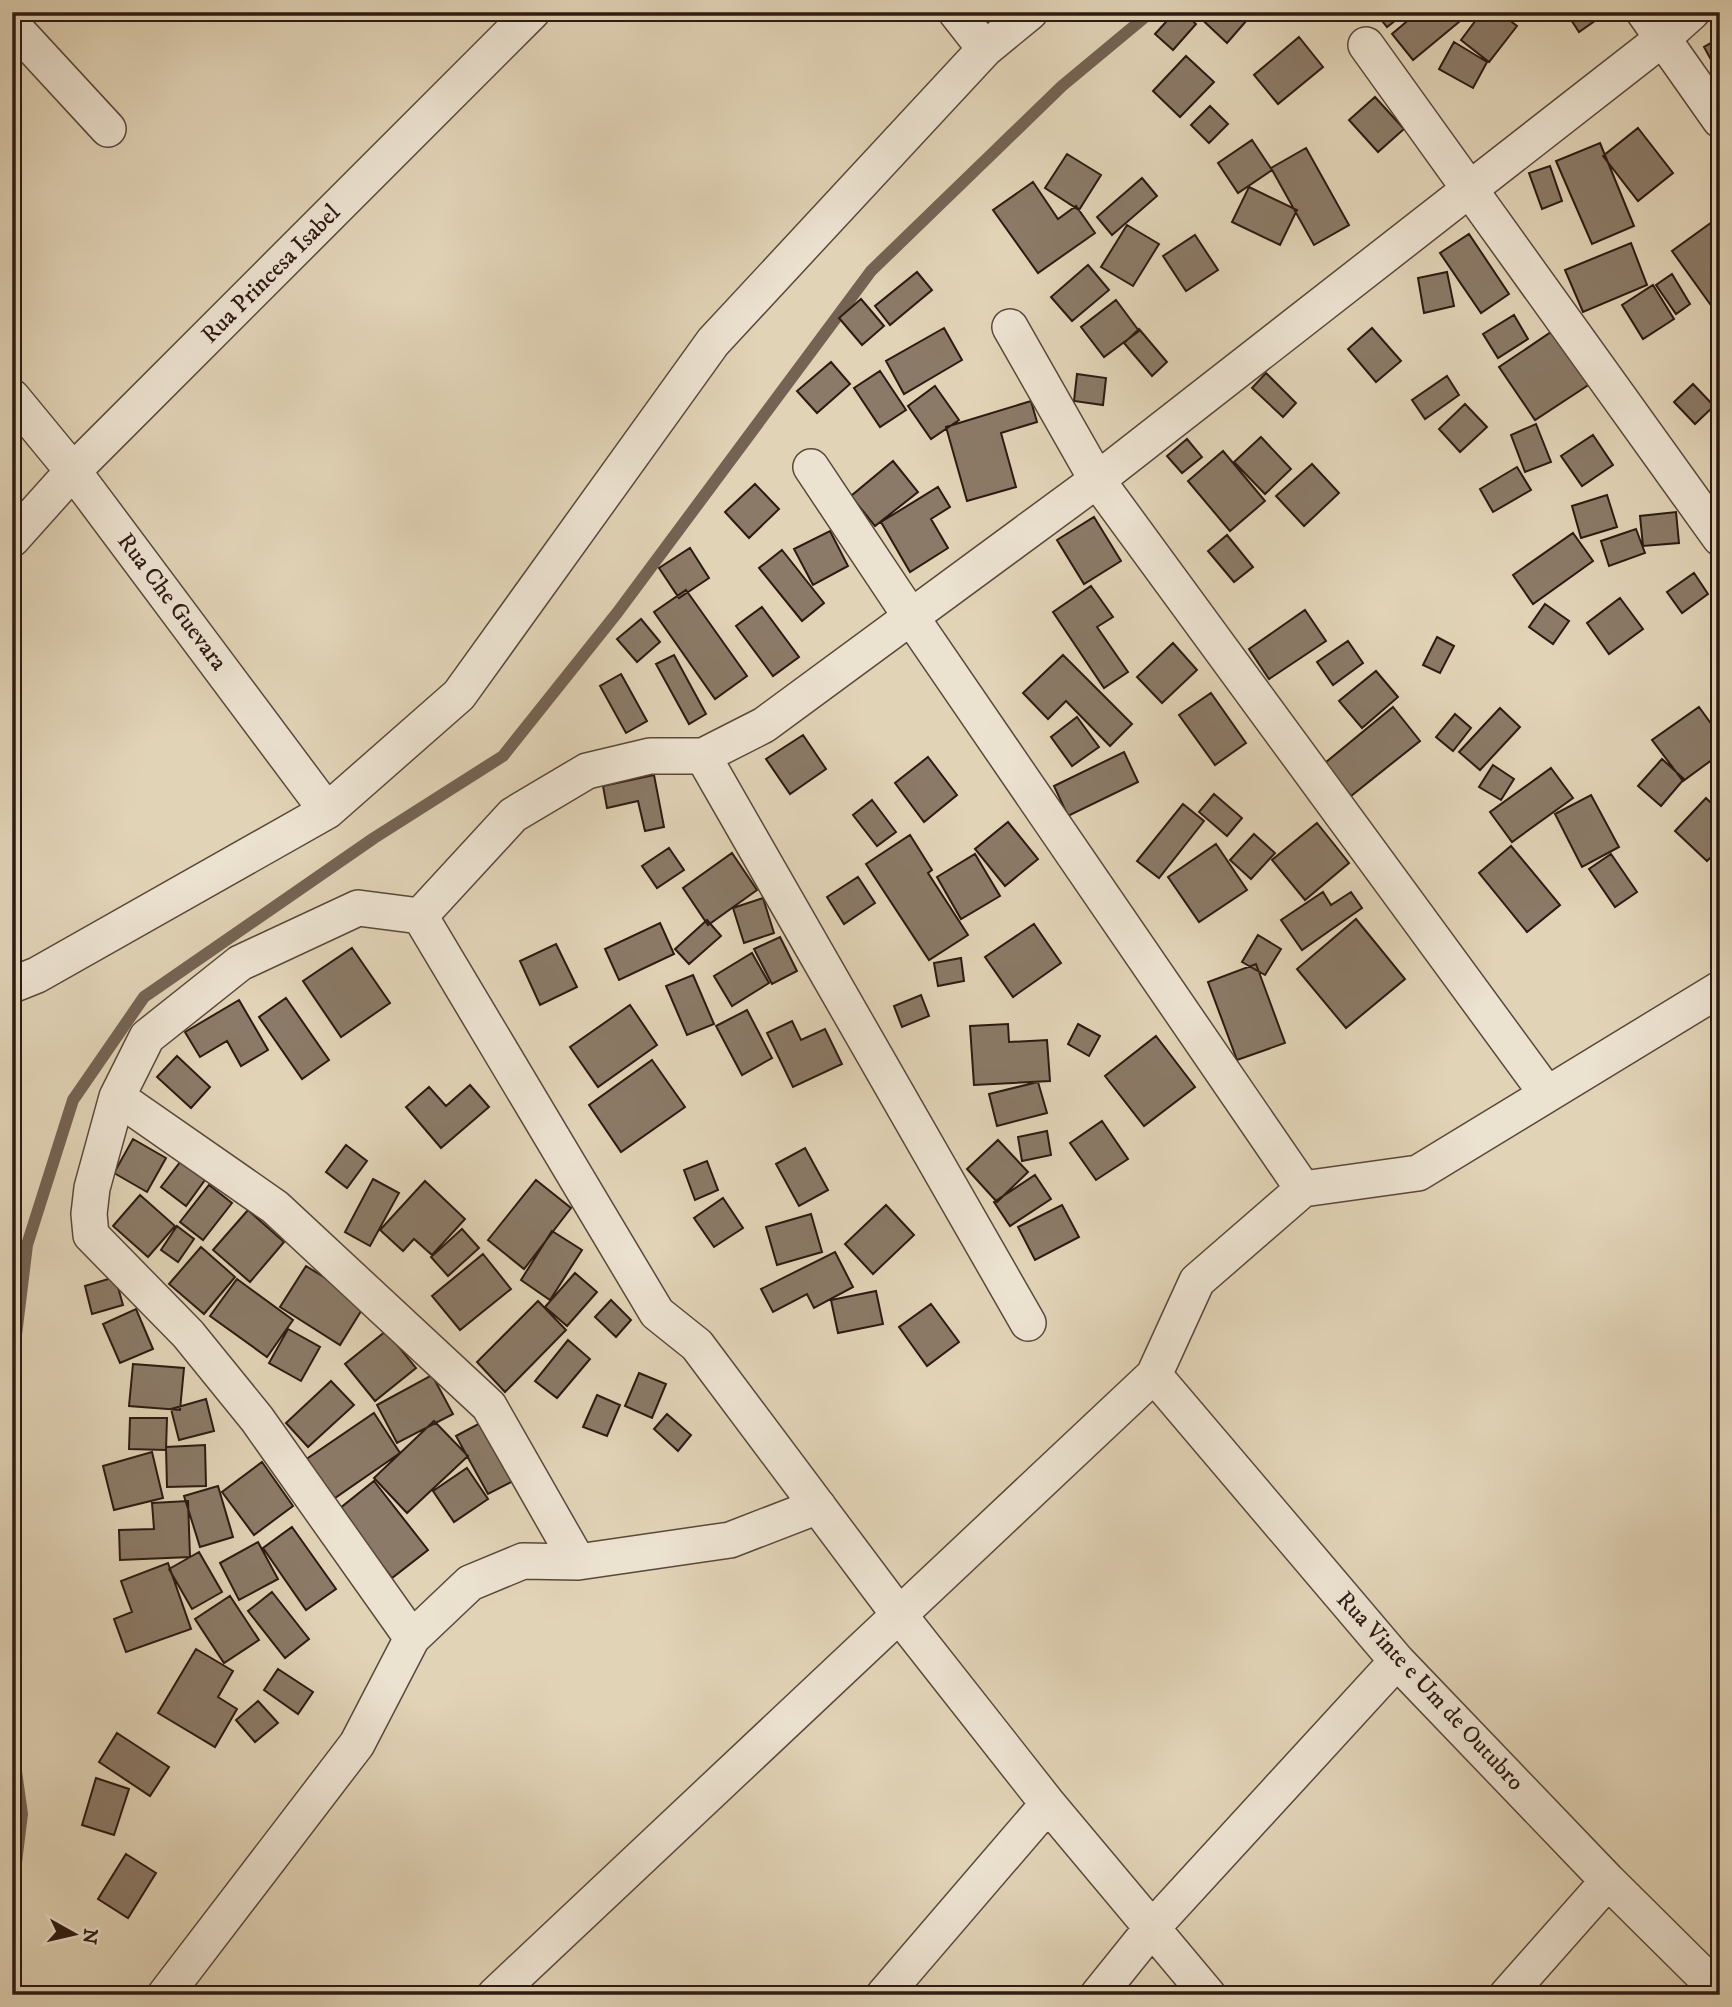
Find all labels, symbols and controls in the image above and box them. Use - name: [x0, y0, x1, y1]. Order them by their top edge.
- street label: Rua Princesa Isabel: [195, 198, 347, 350]
- street label: Rua Che Guevara: [110, 527, 234, 677]
- street label: Rua Vinte e Um de Outubro: [1330, 1585, 1530, 1797]
- north arrow: [38, 1898, 108, 1968]
- text: N: [77, 1927, 102, 1946]

